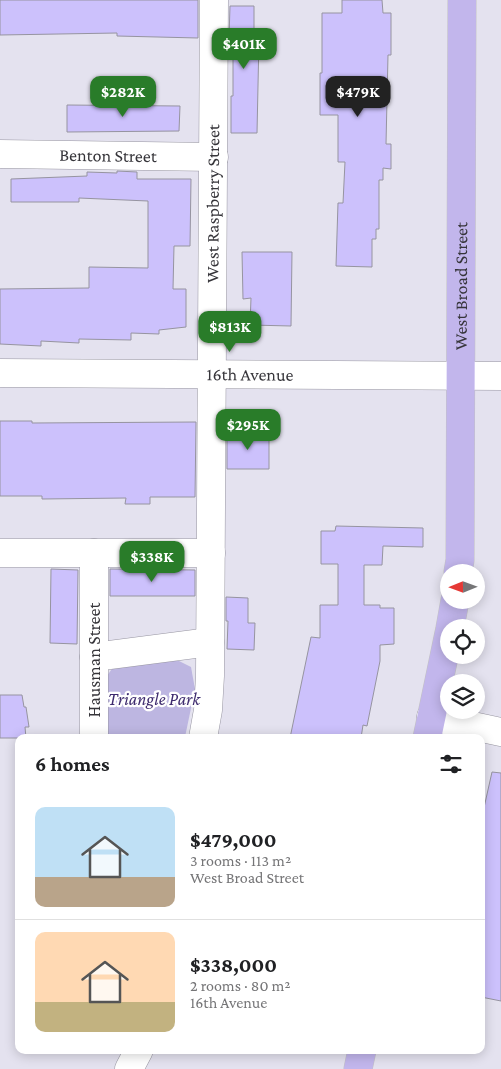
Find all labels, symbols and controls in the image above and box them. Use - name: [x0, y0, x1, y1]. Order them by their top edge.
- pin: $401K: [209, 28, 279, 70]
- text: $401K: [223, 35, 265, 52]
- pin: $282K: [88, 76, 158, 118]
- pin: $479K: [323, 76, 393, 118]
- text: $282K: [101, 83, 145, 100]
- text: $479K: [337, 83, 379, 100]
- street label: West Raspberry Street: [202, 123, 223, 283]
- street label: Benton Street: [59, 145, 158, 166]
- street label: West Broad Street: [451, 221, 471, 350]
- pin: $813K: [195, 310, 265, 353]
- text: $813K: [209, 318, 251, 335]
- street label: 16th Avenue: [206, 364, 294, 385]
- pin: $295K: [213, 408, 283, 451]
- text: $295K: [227, 416, 269, 433]
- pin: $338K: [117, 540, 187, 583]
- text: $338K: [130, 548, 174, 565]
- north arrow: [440, 564, 485, 609]
- map controls: [440, 564, 485, 719]
- street label: Hausman Street: [84, 602, 104, 717]
- button: locate: [440, 619, 485, 664]
- button: layers: [440, 674, 485, 719]
- park label: Triangle Park: [108, 689, 201, 709]
- icon: filters: [437, 750, 465, 778]
- text: 6 homes: [35, 752, 110, 776]
- icon: home: [75, 827, 135, 887]
- text: $479,000: [190, 828, 276, 852]
- text: 3 rooms · 113 m²: [190, 852, 291, 869]
- text: West Broad Street: [190, 869, 304, 886]
- icon: home: [75, 952, 135, 1012]
- text: $338,000: [190, 953, 277, 977]
- text: 2 rooms · 80 m²: [190, 977, 291, 994]
- text: 16th Avenue: [190, 994, 267, 1011]

